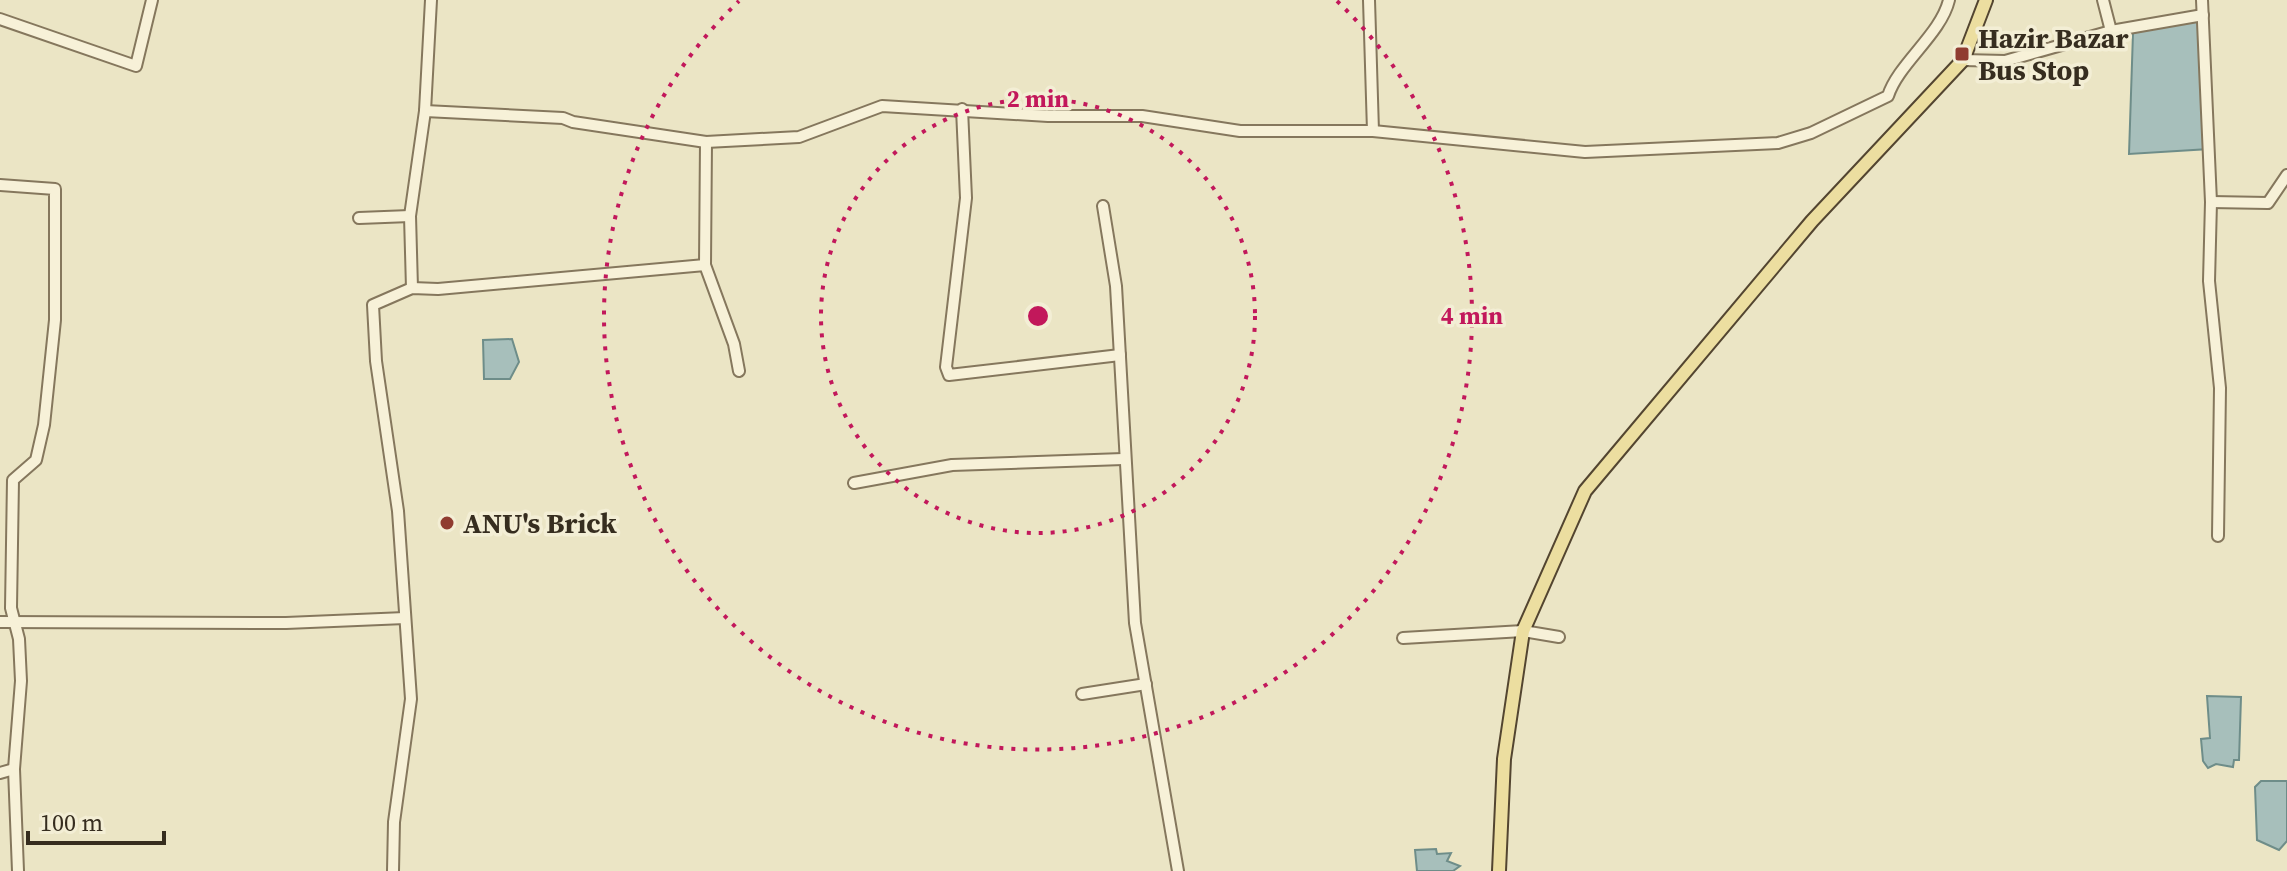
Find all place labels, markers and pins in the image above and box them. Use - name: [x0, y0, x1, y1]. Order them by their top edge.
- place label: Hazir Bazar Bus Stop: [1978, 19, 2129, 89]
- marker: Hazir Bazar Bus Stop: [1953, 45, 1971, 63]
- centre of rings: [1024, 302, 1052, 330]
- place label: ANU's Brick: [463, 504, 617, 542]
- marker: ANU's Brick: [438, 514, 456, 532]

